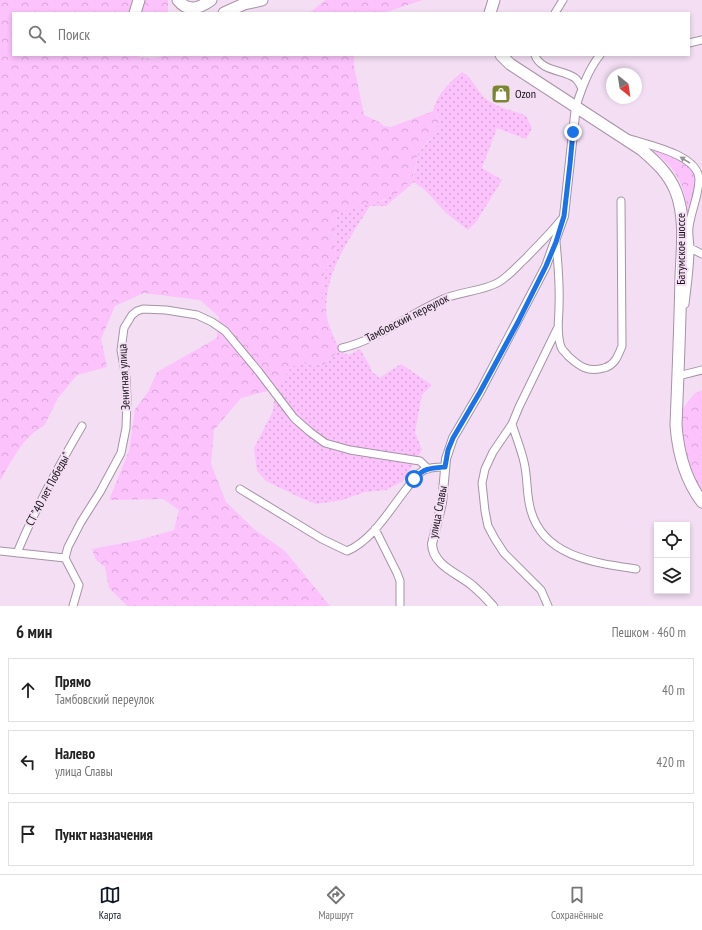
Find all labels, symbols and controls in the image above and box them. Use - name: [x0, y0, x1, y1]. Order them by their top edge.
- search box: [12, 12, 690, 56]
- icon: search: [26, 23, 48, 45]
- text: Поиск: [58, 25, 90, 44]
- north arrow: [606, 68, 642, 104]
- shop icon: Ozon: [490, 83, 512, 105]
- place label: Ozon: [515, 86, 536, 101]
- route end: [564, 123, 582, 141]
- one-way arrow: [680, 156, 690, 164]
- street label: Батумское шоссе: [673, 213, 688, 285]
- street label: Тамбовский переулок: [362, 290, 451, 345]
- street label: Зенитная улица: [114, 343, 133, 410]
- street label: СТ "40 лет Победы": [22, 449, 73, 528]
- route start: [405, 470, 423, 488]
- street label: улица Славы: [425, 484, 450, 539]
- map controls: [654, 522, 690, 594]
- button: locate: [654, 522, 690, 558]
- button: layers: [654, 558, 690, 594]
- text: 6 мин: [16, 621, 52, 643]
- text: Пешком · 460 m: [612, 624, 686, 641]
- text: Прямо: [55, 672, 91, 691]
- icon: ahead: [17, 679, 39, 701]
- text: 40 m: [662, 682, 685, 699]
- text: Тамбовский переулок: [55, 691, 154, 708]
- text: Налево: [55, 744, 95, 763]
- icon: left: [17, 751, 39, 773]
- text: 420 m: [656, 754, 685, 771]
- text: улица Славы: [55, 763, 113, 780]
- icon: arrive: [17, 823, 39, 845]
- text: Пункт назначения: [55, 825, 153, 844]
- tab: Карта: [99, 884, 121, 922]
- tab: Маршрут: [318, 884, 354, 922]
- tab: Сохранённые: [551, 884, 603, 922]

